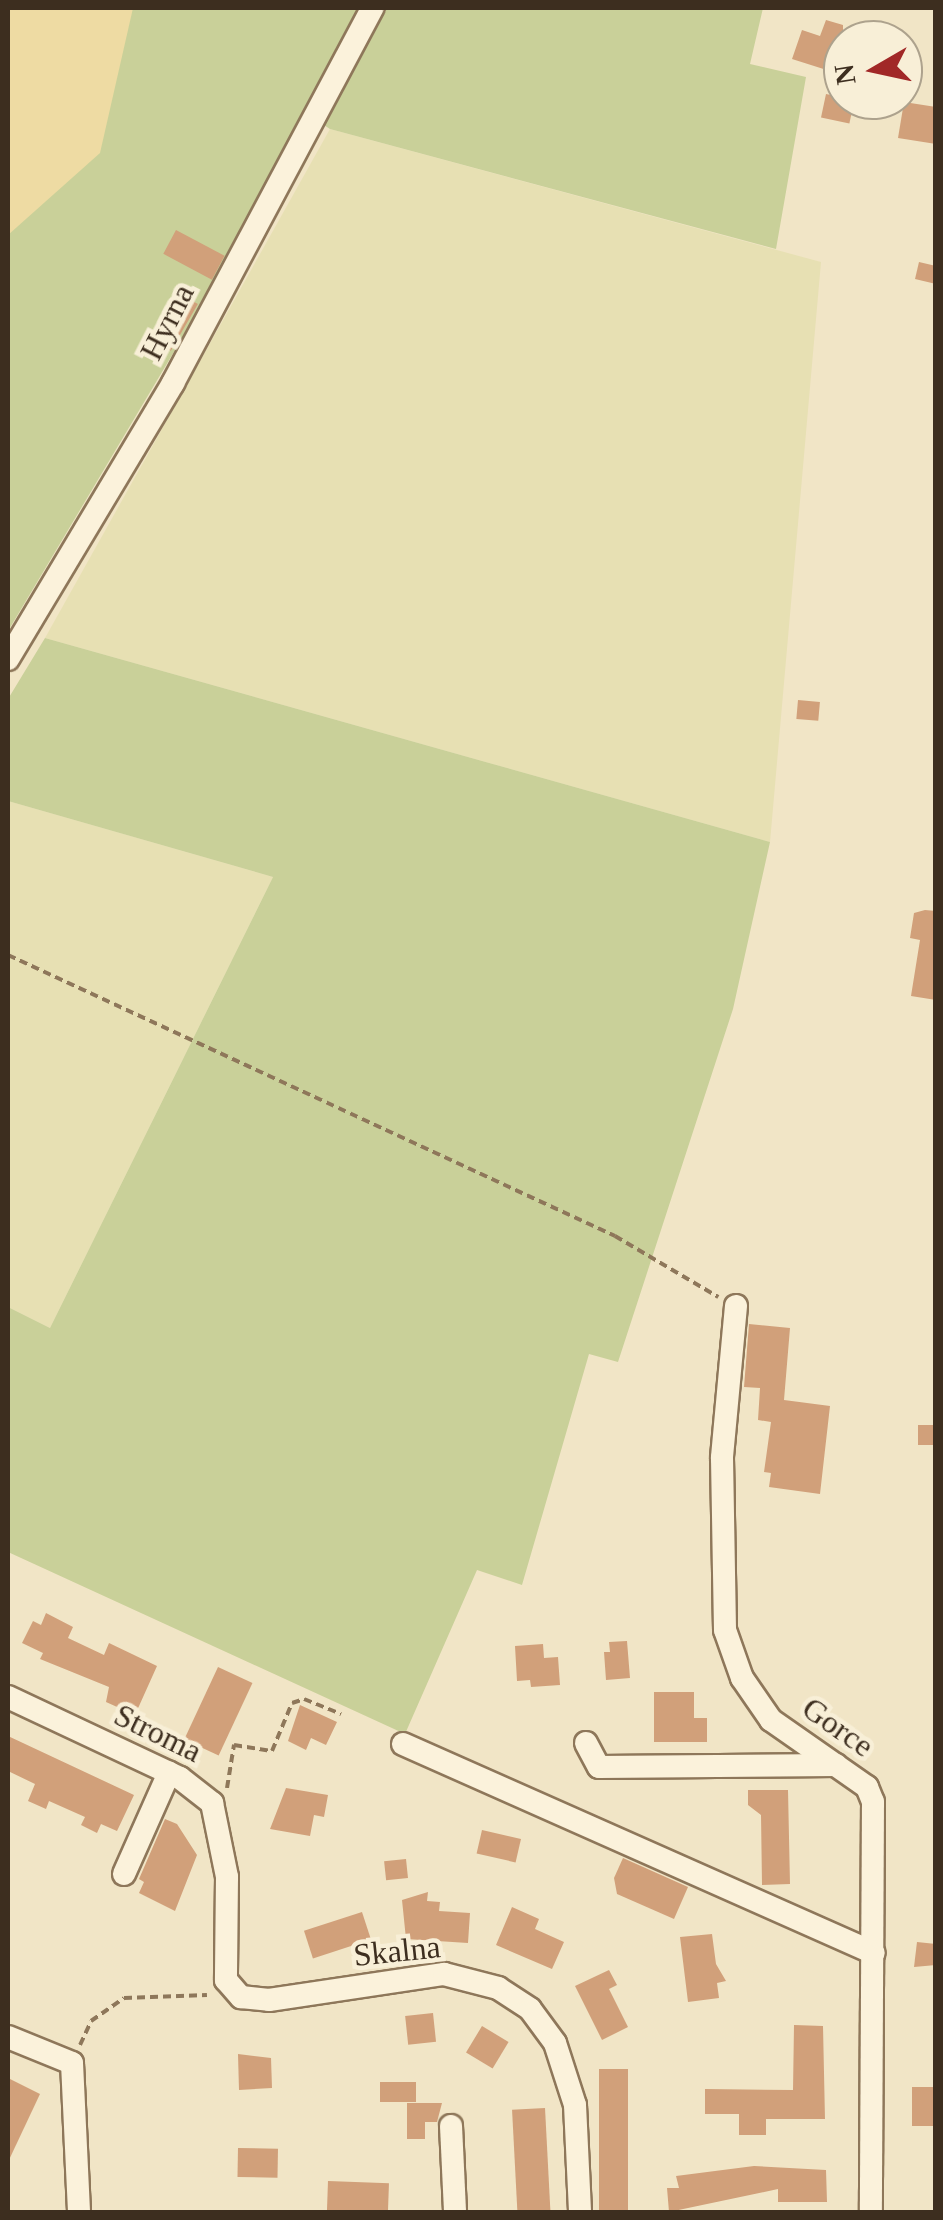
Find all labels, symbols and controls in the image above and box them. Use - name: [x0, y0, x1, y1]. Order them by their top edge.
- north arrow: [823, 20, 923, 120]
- text: N: [828, 62, 862, 87]
- street label: Hyrna: [132, 278, 202, 366]
- street label: Gorce: [795, 1689, 881, 1765]
- street label: Stroma: [108, 1695, 208, 1771]
- street label: Skalna: [352, 1927, 442, 1975]

